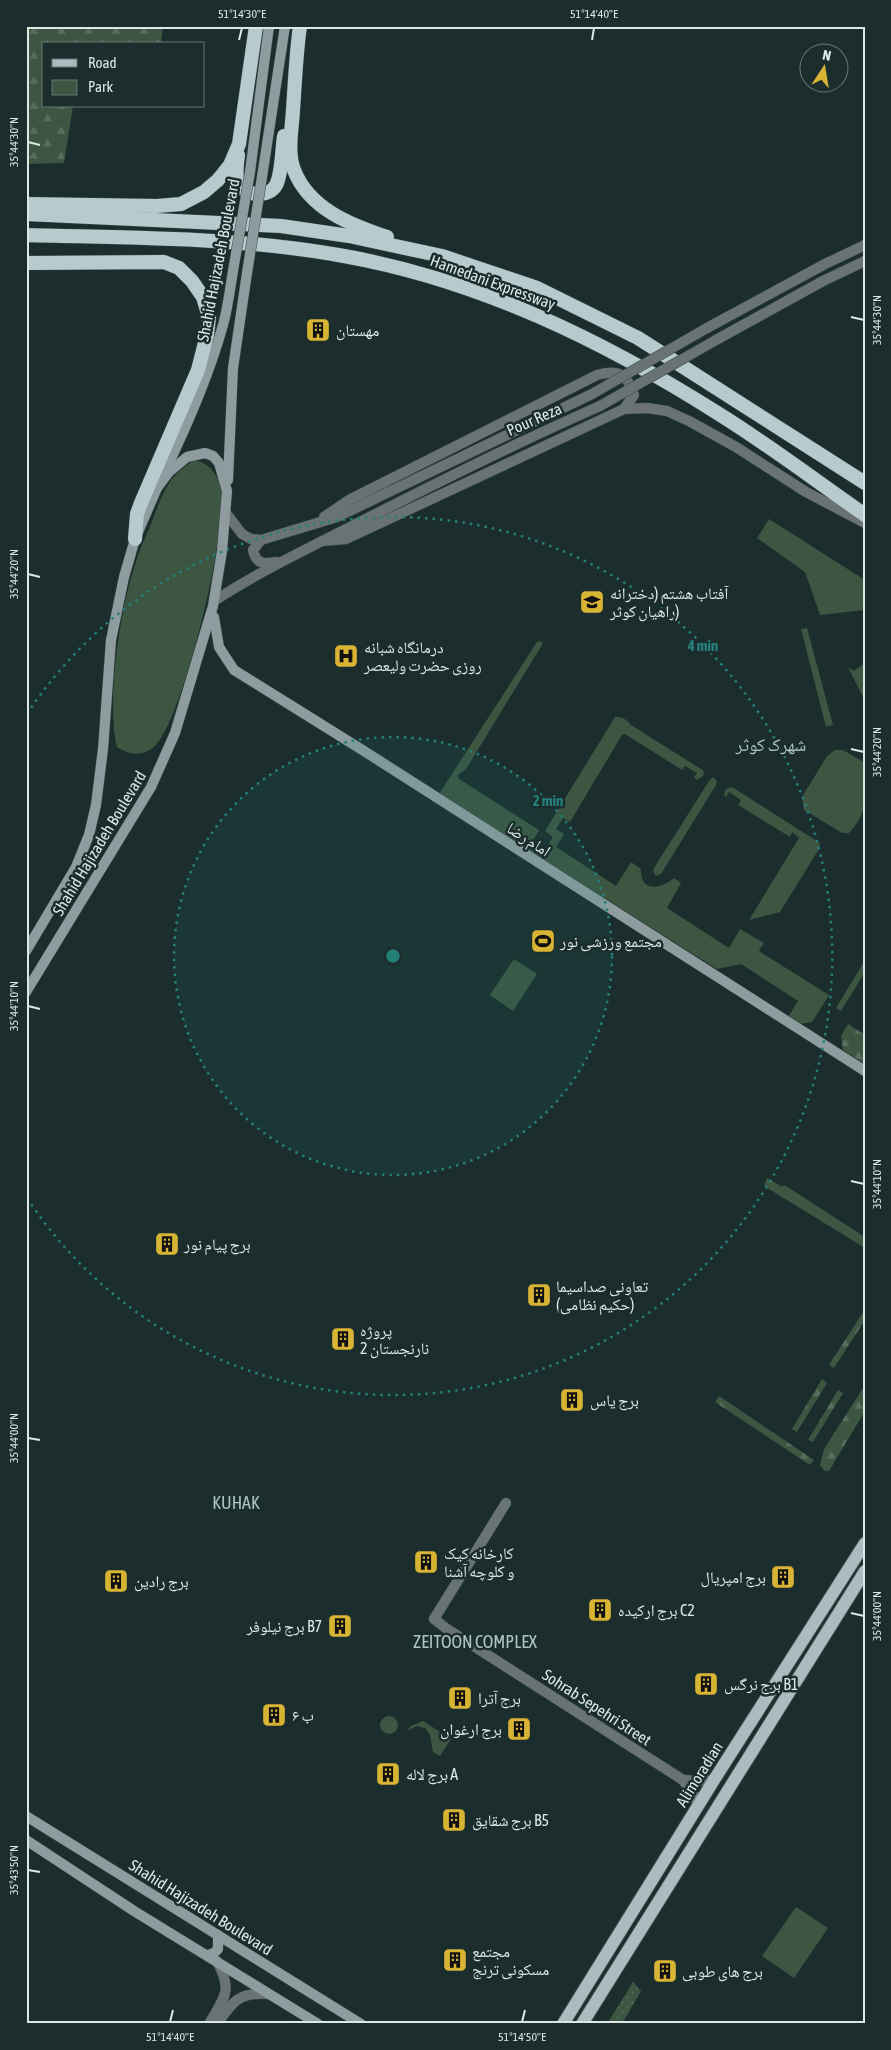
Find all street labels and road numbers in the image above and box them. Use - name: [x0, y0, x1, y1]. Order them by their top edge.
- street label: Shahid Hajizadeh Boulevard: [193, 177, 244, 343]
- street label: Hamedani Expressway: [428, 251, 558, 314]
- street label: Pour Reza: [504, 399, 564, 439]
- street label: Shahid Hajizadeh Boulevard: [49, 767, 150, 919]
- street label: امام رضا: [503, 818, 554, 861]
- street label: Sohrab Sepehri Street: [539, 1665, 655, 1750]
- street label: Alimoradian: [672, 1738, 726, 1810]
- street label: Shahid Hajizadeh Boulevard: [126, 1856, 276, 1959]

